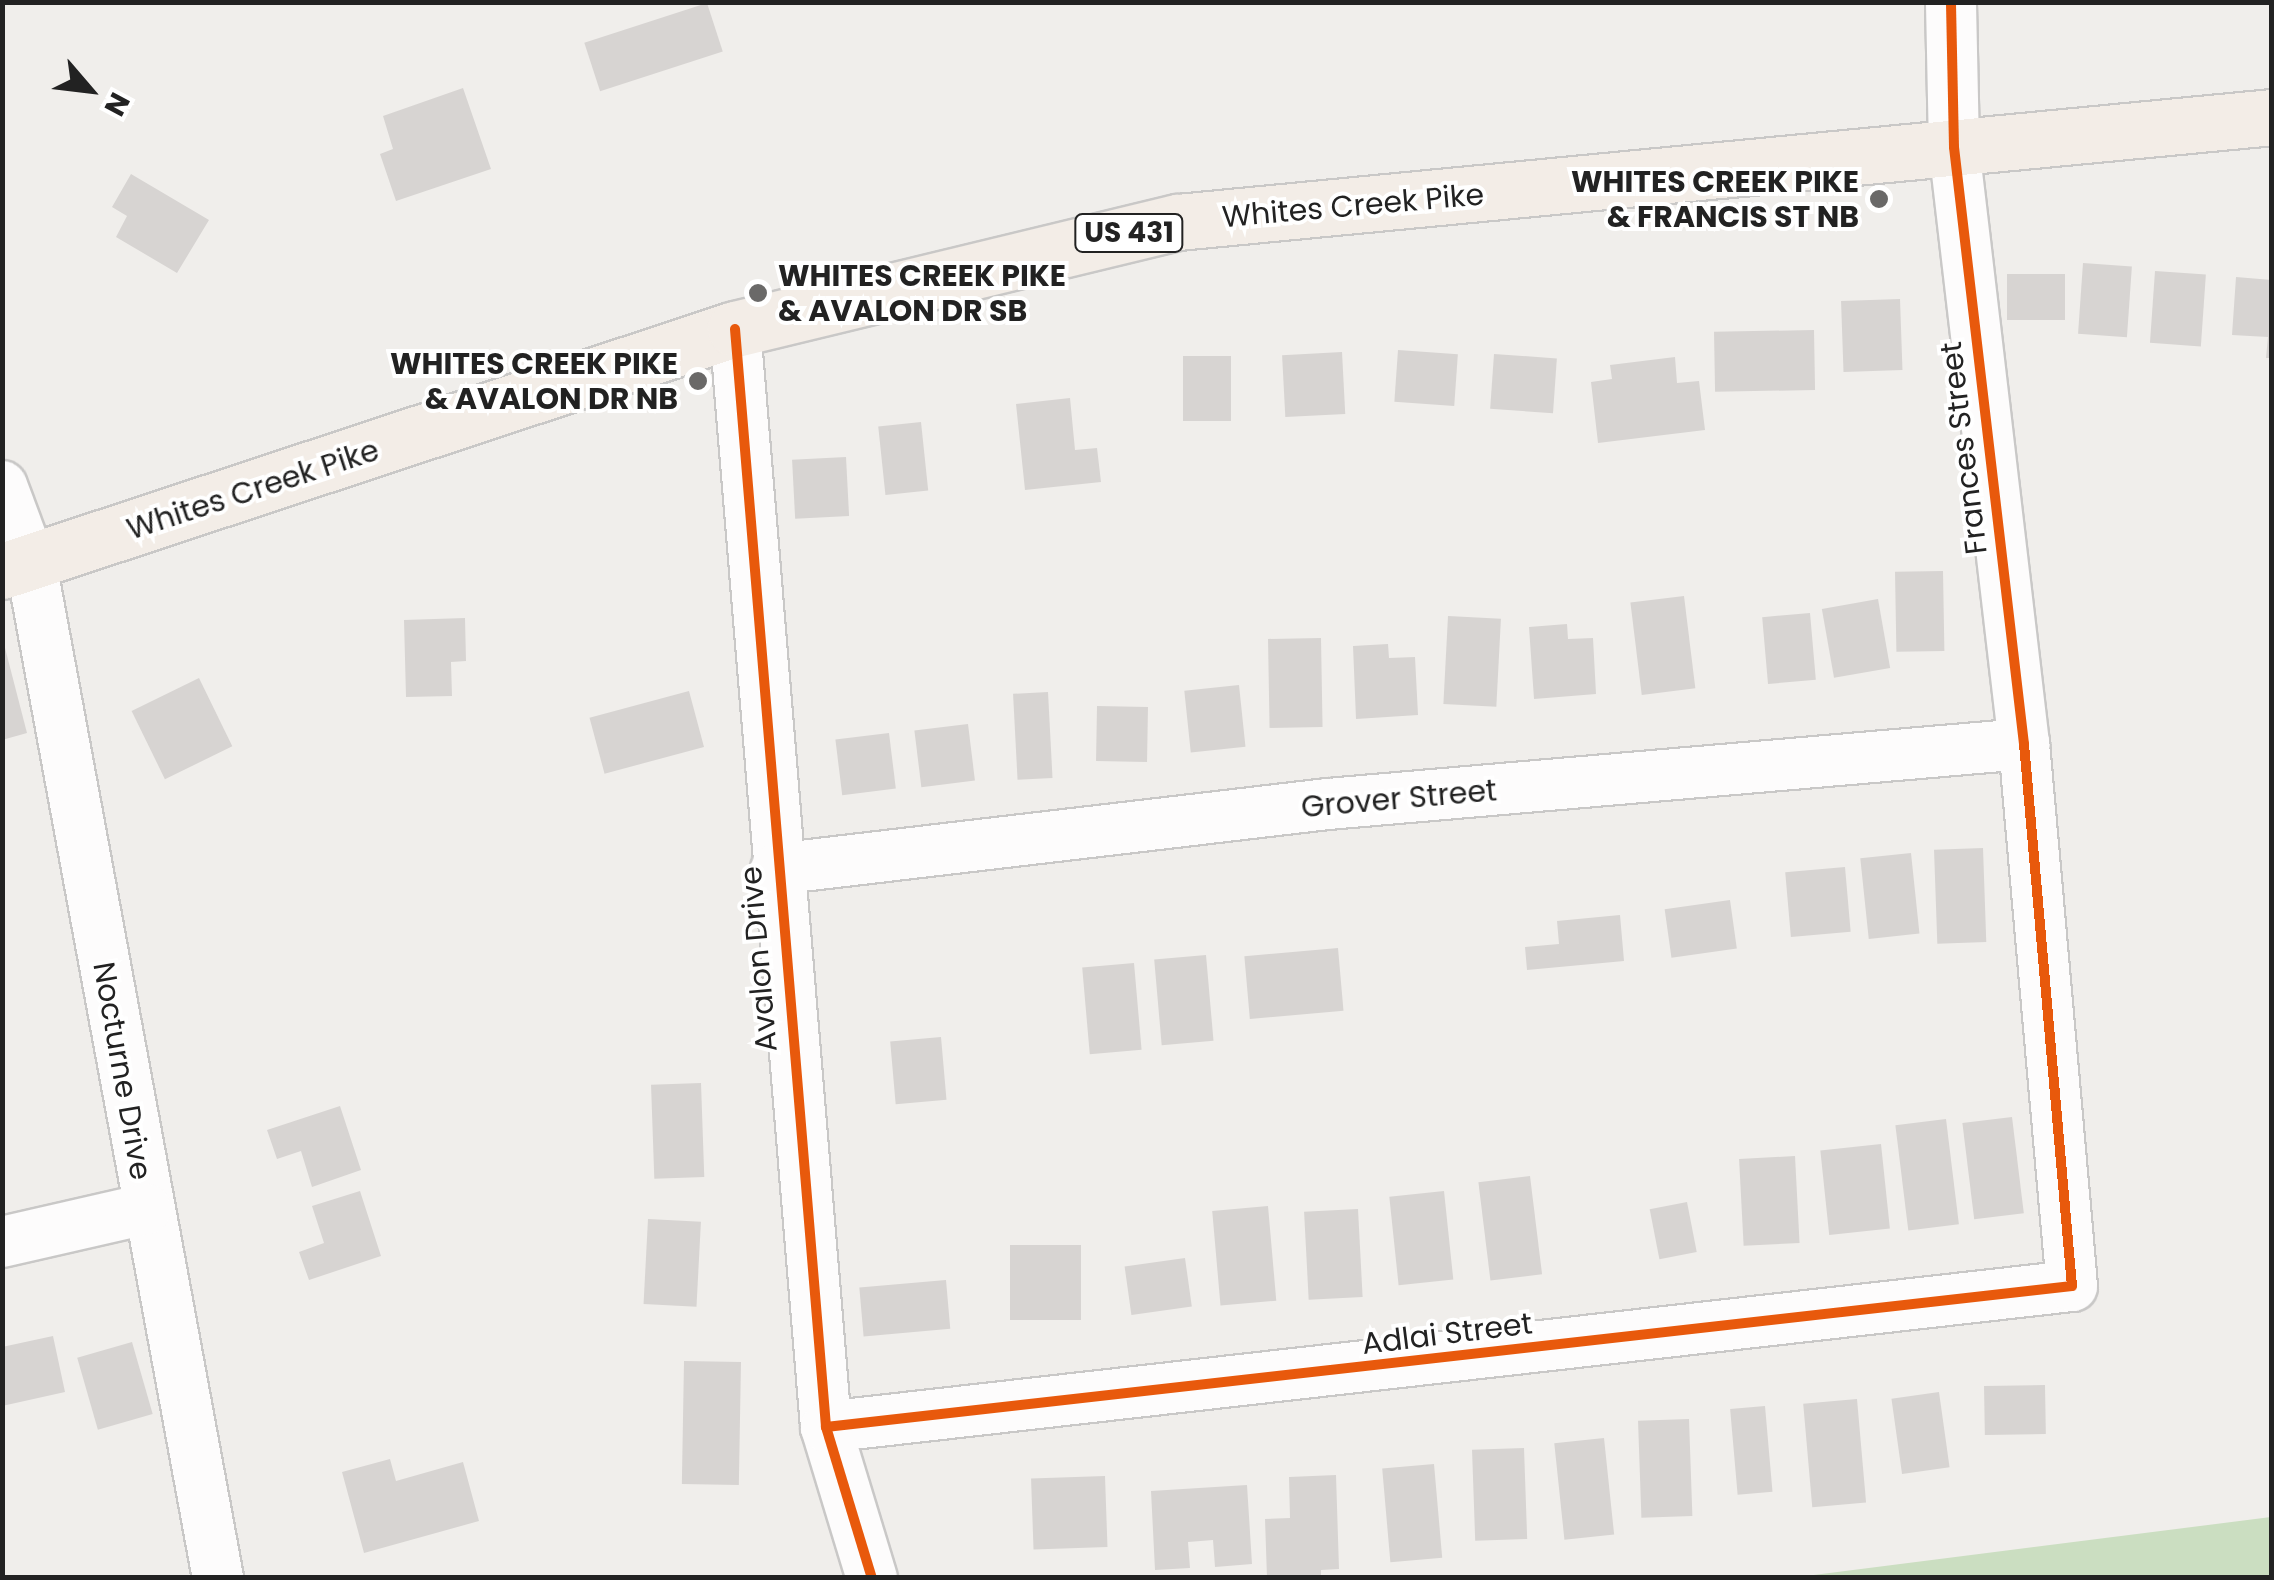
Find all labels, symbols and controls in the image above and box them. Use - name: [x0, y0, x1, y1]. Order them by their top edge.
- north arrow: [40, 40, 140, 140]
- text: N: [95, 86, 139, 123]
- place label: WHITES CREEK PIKE & FRANCIS ST NB: [1571, 164, 1859, 234]
- street label: Whites Creek Pike: [1221, 177, 1485, 235]
- marker: WHITES CREEK PIKE & FRANCIS ST NB: [1868, 188, 1890, 210]
- road number: US 431: [1074, 210, 1184, 256]
- place label: WHITES CREEK PIKE & AVALON DR SB: [778, 258, 1066, 328]
- marker: WHITES CREEK PIKE & AVALON DR SB: [747, 282, 769, 304]
- street label: Frances Street: [1933, 340, 1995, 556]
- place label: WHITES CREEK PIKE & AVALON DR NB: [390, 346, 678, 416]
- marker: WHITES CREEK PIKE & AVALON DR NB: [687, 370, 709, 392]
- street label: Whites Creek Pike: [122, 432, 384, 548]
- street label: Grover Street: [1300, 773, 1498, 825]
- street label: Avalon Drive: [733, 865, 785, 1053]
- street label: Nocturne Drive: [85, 959, 159, 1183]
- street label: Adlai Street: [1360, 1306, 1534, 1362]

